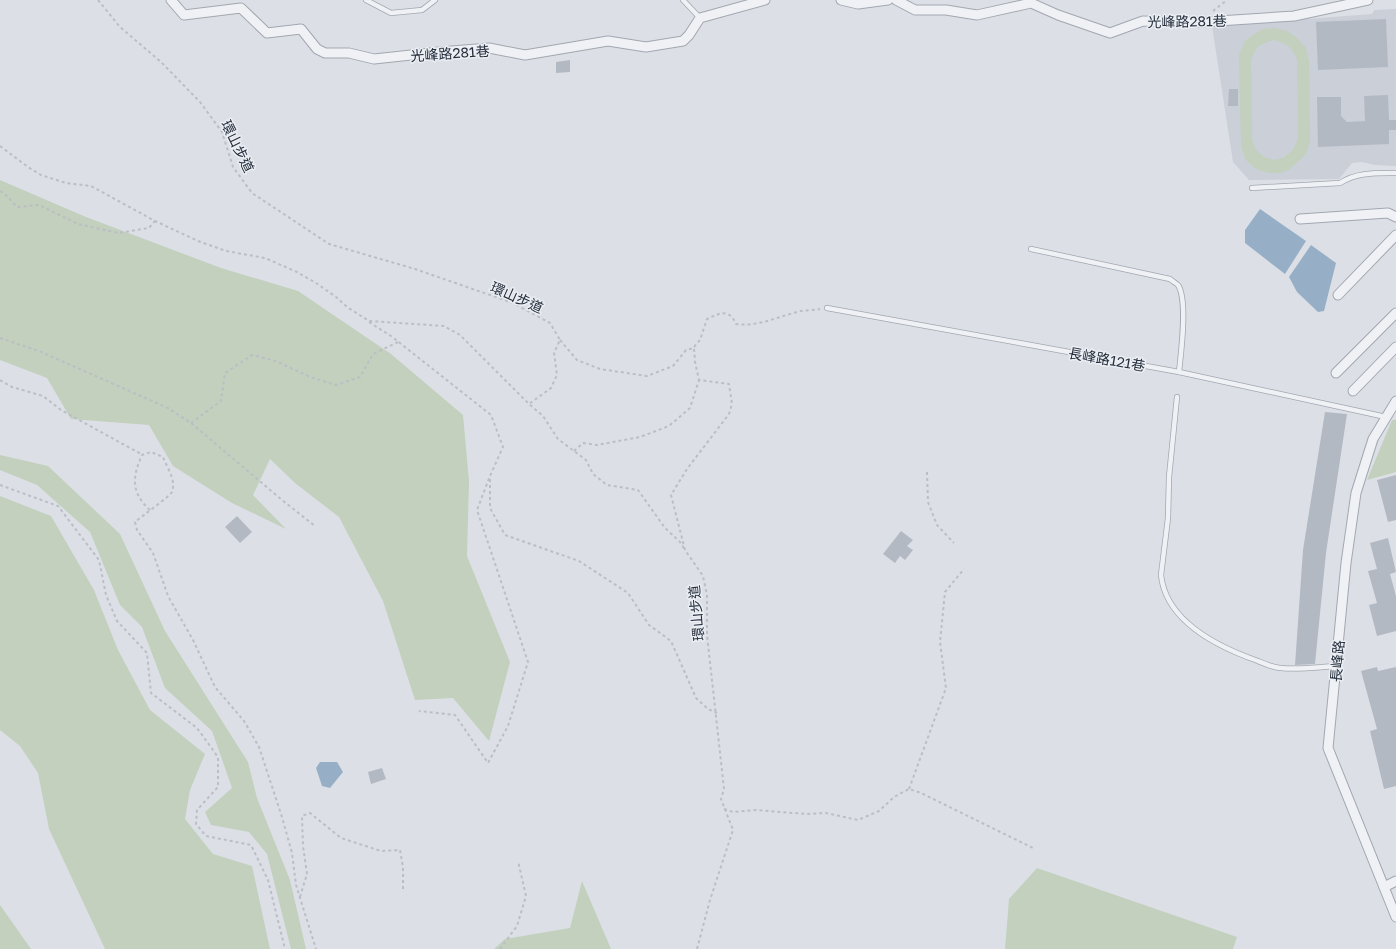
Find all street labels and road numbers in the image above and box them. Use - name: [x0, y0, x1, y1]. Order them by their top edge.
- street label: 光峰路281巷: [1147, 12, 1227, 30]
- street label: 光峰路281巷: [410, 42, 490, 64]
- street label: 環山步道: [218, 117, 258, 175]
- street label: 環山步道: [488, 278, 546, 316]
- street label: 長峰路121巷: [1067, 344, 1147, 374]
- street label: 環山步道: [685, 584, 707, 642]
- street label: 長峰路: [1327, 639, 1347, 683]

